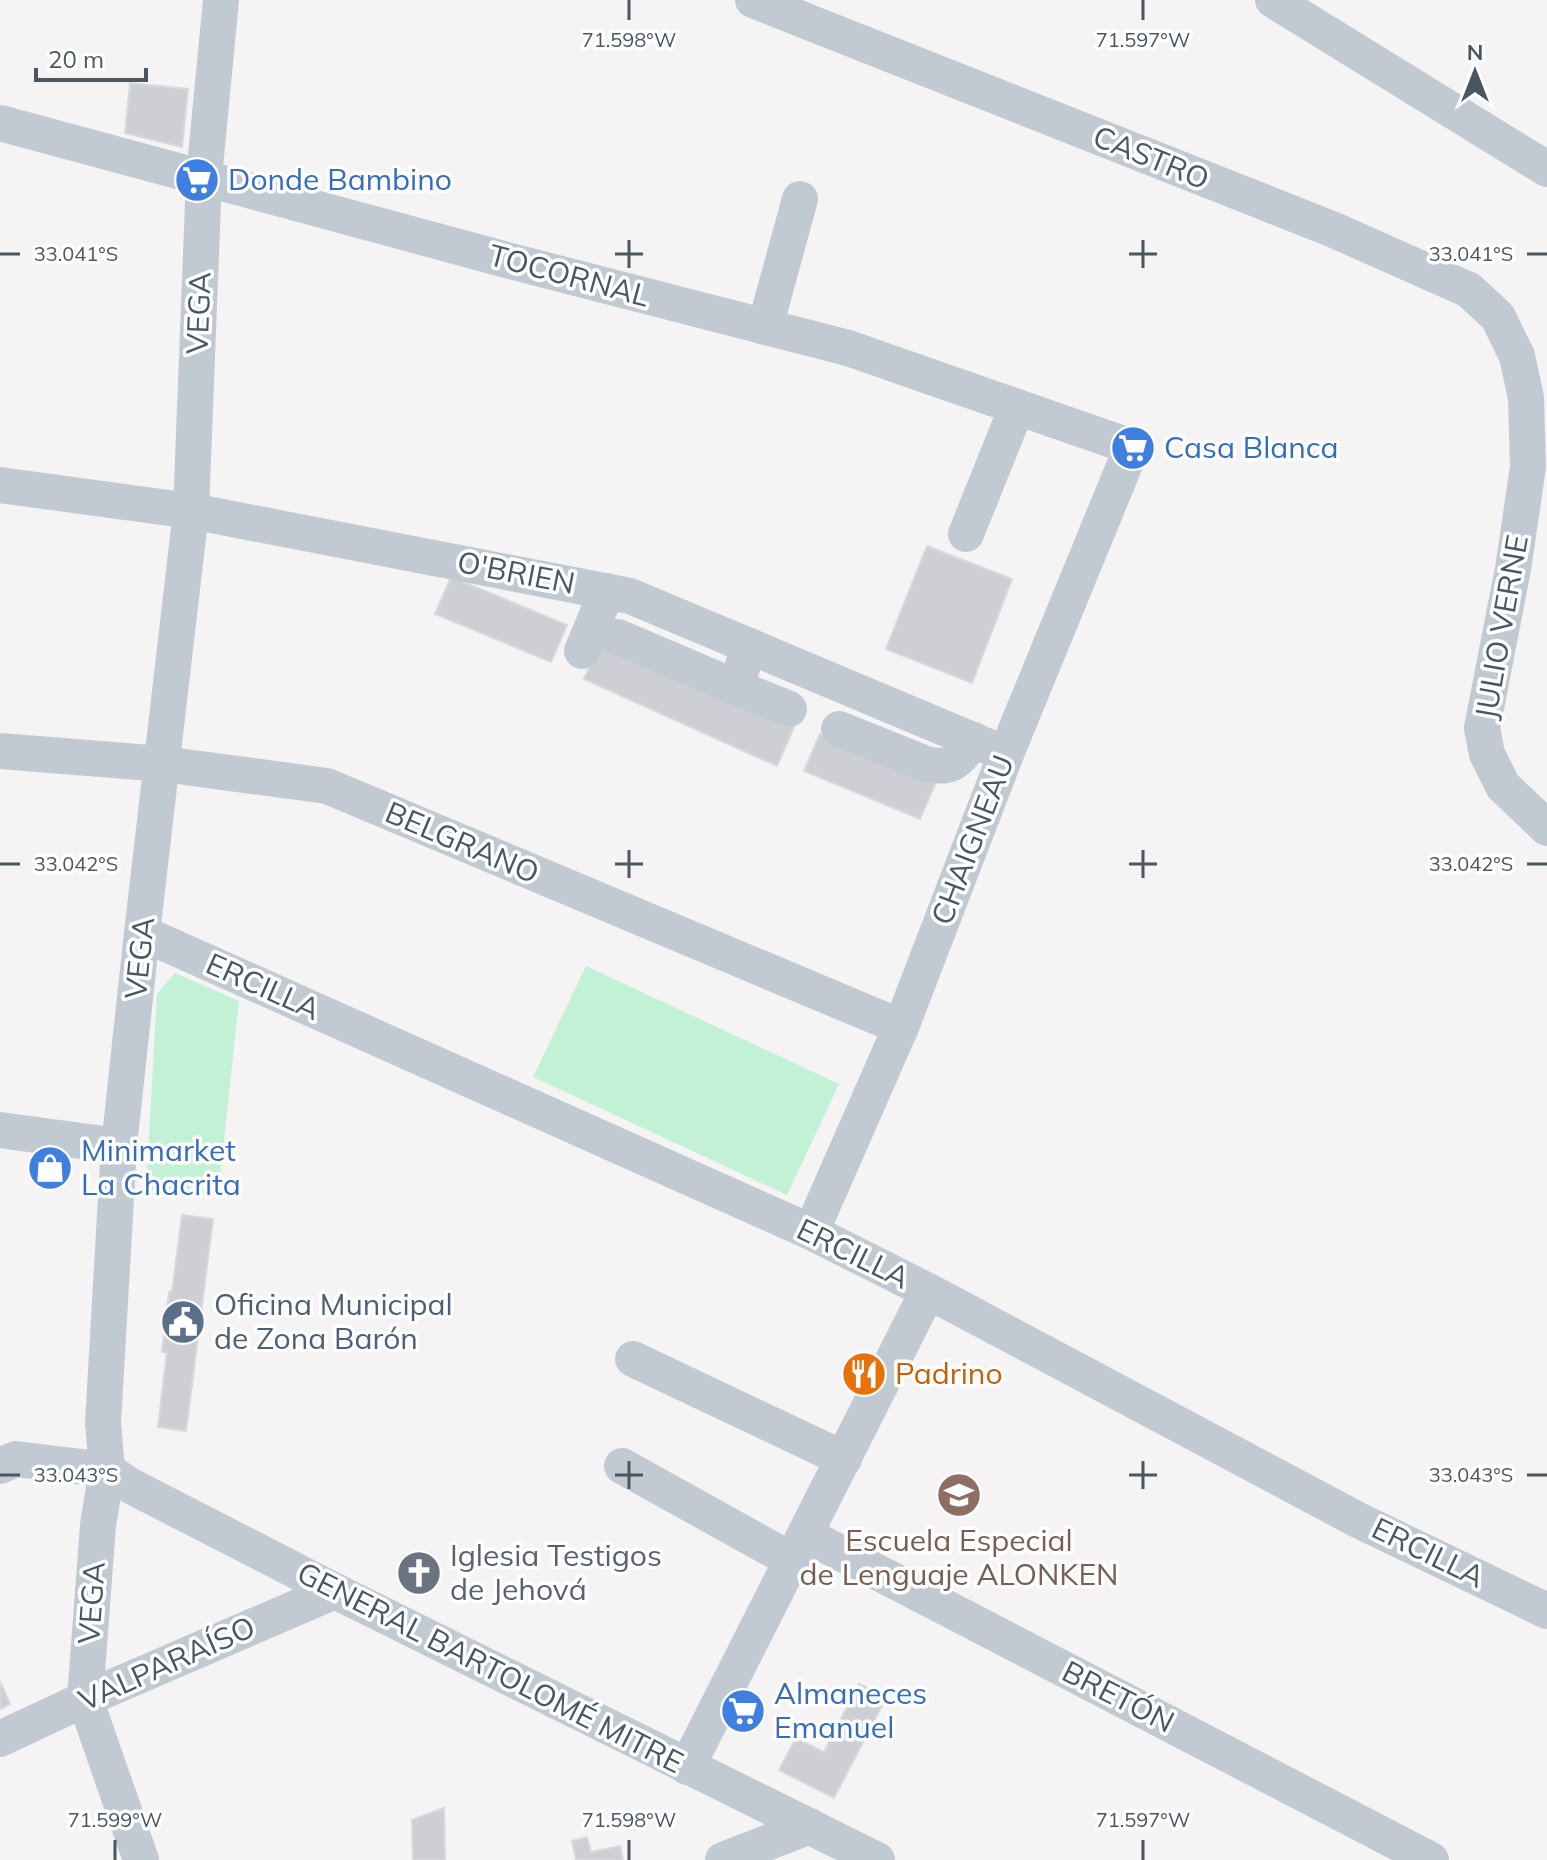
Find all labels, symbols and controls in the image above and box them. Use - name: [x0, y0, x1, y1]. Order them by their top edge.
- text: 71.598°W: [582, 27, 676, 52]
- text: 71.597°W: [1096, 27, 1190, 52]
- scale bar: [36, 32, 146, 82]
- north arrow: [1435, 32, 1515, 112]
- text: N: [1467, 38, 1483, 66]
- text: 20 m: [48, 44, 104, 74]
- street label: CASTRO: [1088, 117, 1215, 198]
- supermarket icon: Donde Bambino: [173, 156, 221, 204]
- place label: Donde Bambino: [228, 160, 452, 198]
- street label: TOCORNAL: [485, 235, 654, 315]
- text: 33.041°S: [34, 241, 118, 266]
- text: 33.041°S: [1429, 241, 1513, 266]
- street label: VEGA: [178, 271, 218, 355]
- supermarket icon: Casa Blanca: [1109, 424, 1157, 472]
- place label: Casa Blanca: [1164, 428, 1339, 466]
- street label: JULIO VERNE: [1466, 532, 1536, 722]
- street label: O'BRIEN: [454, 542, 578, 602]
- street label: CHAIGNEAU: [922, 749, 1022, 930]
- street label: BELGRANO: [380, 793, 545, 891]
- text: 33.042°S: [34, 851, 118, 876]
- text: 33.042°S: [1429, 851, 1513, 876]
- street label: VEGA: [116, 915, 162, 1001]
- street label: ERCILLA: [201, 944, 326, 1028]
- place label: Minimarket La Chacrita: [81, 1131, 241, 1203]
- shop icon: Minimarket La Chacrita: [26, 1144, 74, 1192]
- street label: ERCILLA: [791, 1210, 916, 1297]
- place label: Oficina Municipal de Zona Barón: [214, 1285, 453, 1357]
- public building icon: Oficina Municipal de Zona Barón: [159, 1298, 207, 1346]
- restaurant icon: Padrino: [840, 1350, 888, 1398]
- place label: Padrino: [895, 1354, 1003, 1392]
- text: 33.043°S: [34, 1462, 118, 1487]
- text: 33.043°S: [1429, 1462, 1513, 1487]
- school or university icon: Escuela Especial de Lenguaje ALONKEN: [935, 1471, 983, 1519]
- street label: ERCILLA: [1366, 1509, 1491, 1596]
- place label: Escuela Especial de Lenguaje ALONKEN: [800, 1521, 1118, 1593]
- place label: Iglesia Testigos de Jehová: [450, 1536, 662, 1608]
- church icon: Iglesia Testigos de Jehová: [395, 1549, 443, 1597]
- street label: GENERAL BARTOLOMÉ MITRE: [291, 1553, 690, 1781]
- street label: VEGA: [69, 1560, 113, 1645]
- street label: VALPARAÍSO: [72, 1607, 261, 1719]
- street label: BRETÓN: [1056, 1652, 1181, 1740]
- place label: Almaneces Emanuel: [774, 1674, 927, 1746]
- supermarket icon: Almaneces Emanuel: [719, 1687, 767, 1735]
- text: 71.599°W: [68, 1807, 162, 1832]
- text: 71.598°W: [582, 1807, 676, 1832]
- text: 71.597°W: [1096, 1807, 1190, 1832]

